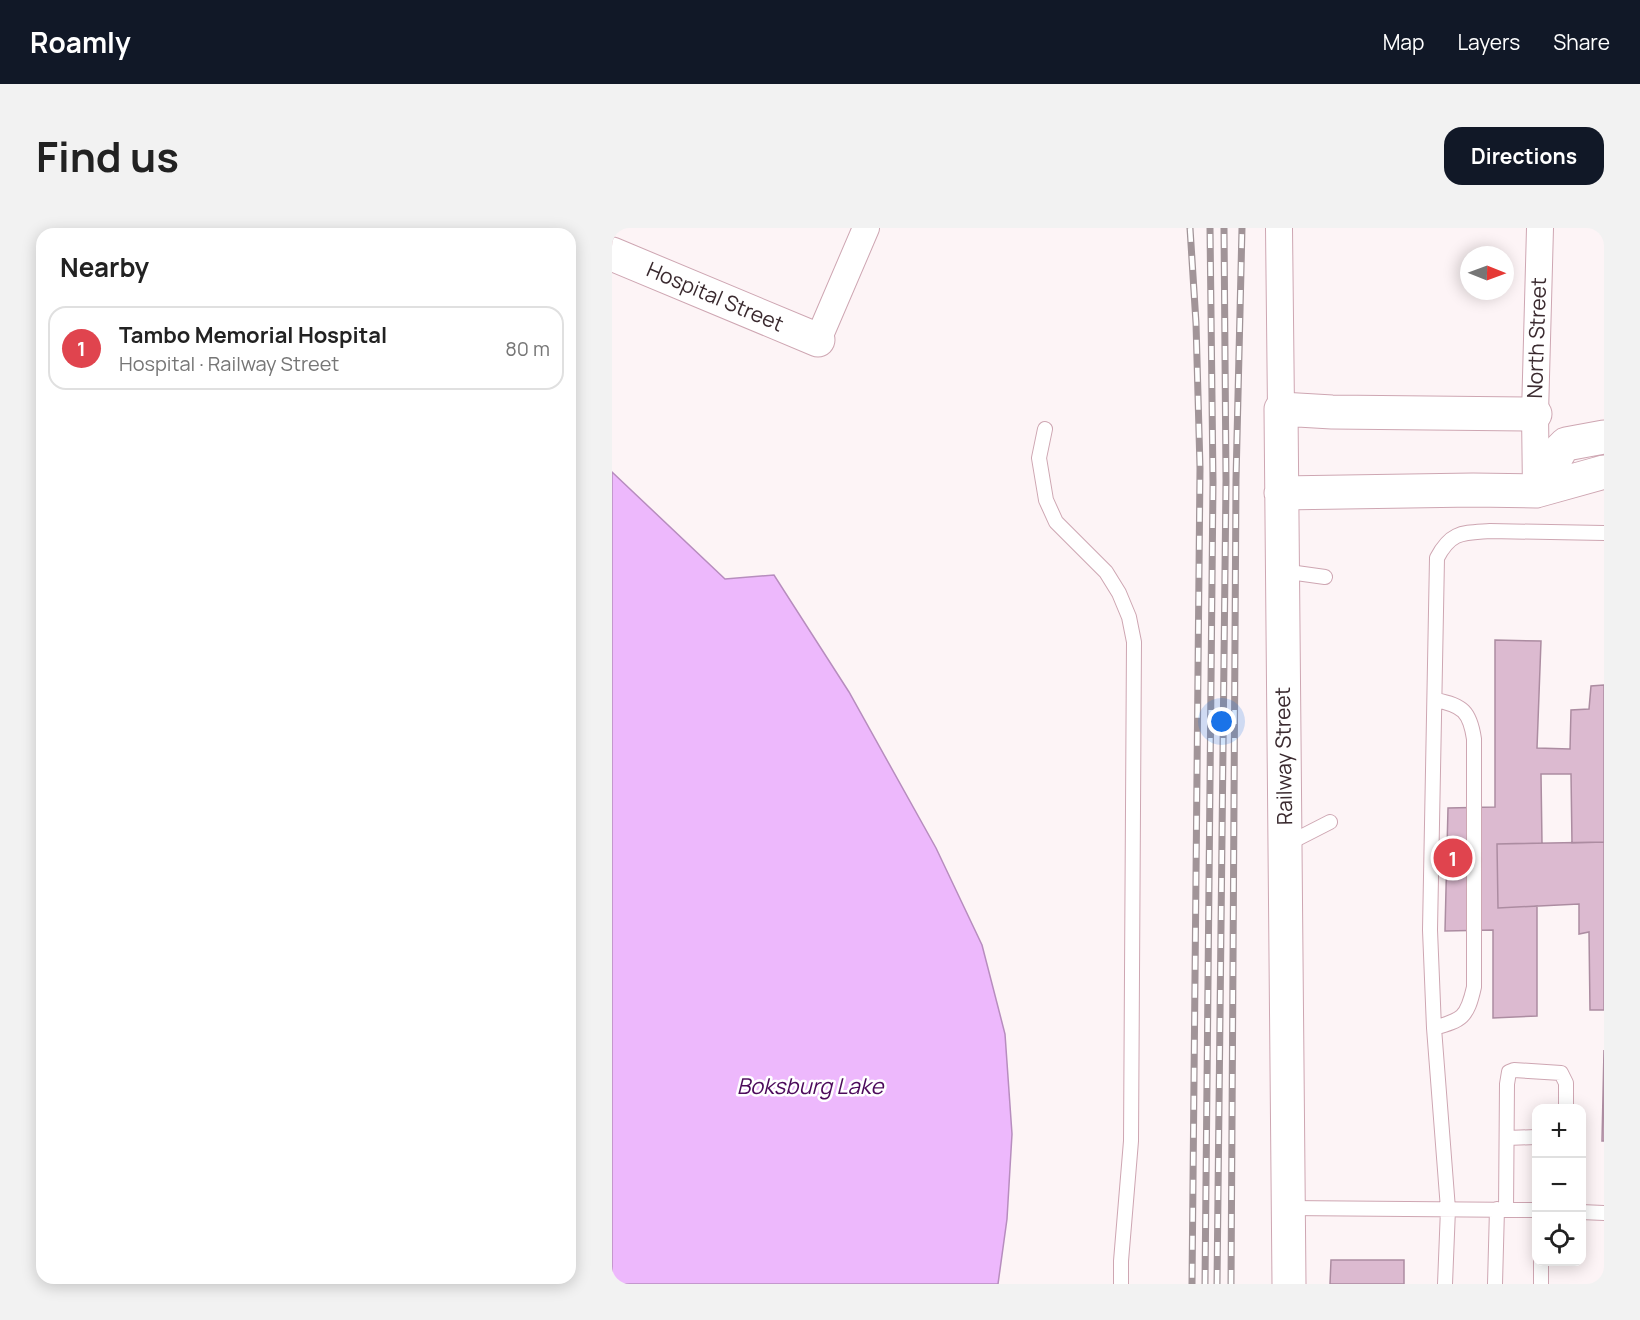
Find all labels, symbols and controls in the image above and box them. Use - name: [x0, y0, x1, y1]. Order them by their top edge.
- text: Roamly: [30, 23, 131, 61]
- text: Map: [1383, 28, 1424, 56]
- text: Layers: [1457, 28, 1520, 56]
- text: Share: [1553, 28, 1610, 56]
- text: Find us: [36, 127, 179, 185]
- button: Directions: [1444, 127, 1604, 185]
- north arrow: [1460, 246, 1514, 300]
- text: Nearby: [60, 249, 149, 285]
- street label: Hospital Street: [643, 255, 788, 337]
- street label: North Street: [1520, 277, 1552, 399]
- text: Tambo Memorial Hospital: [119, 320, 387, 350]
- text: 1: [77, 335, 86, 362]
- text: 80 m: [505, 335, 550, 362]
- text: Hospital · Railway Street: [119, 350, 339, 377]
- street label: Railway Street: [1268, 687, 1298, 825]
- your location: [1207, 707, 1236, 736]
- pin: 1: [1434, 836, 1472, 880]
- water label: Boksburg Lake: [737, 1071, 885, 1101]
- map controls: [1532, 1104, 1586, 1266]
- button: +: [1532, 1104, 1586, 1158]
- button: −: [1532, 1158, 1586, 1212]
- button: locate: [1532, 1212, 1586, 1266]

